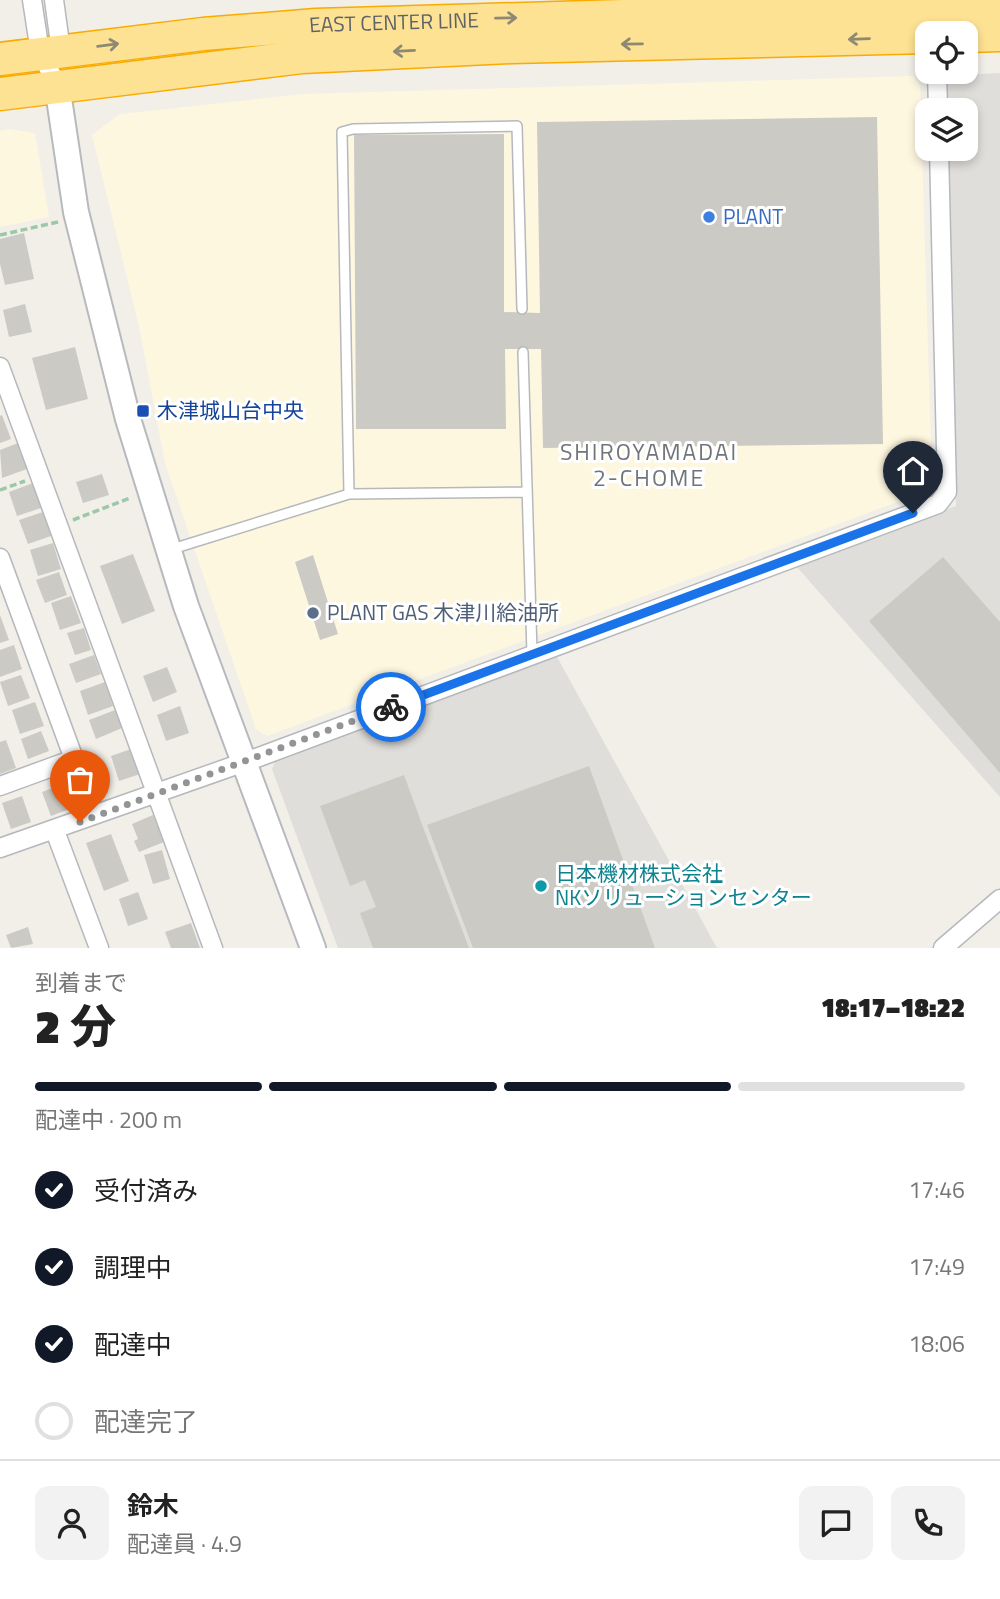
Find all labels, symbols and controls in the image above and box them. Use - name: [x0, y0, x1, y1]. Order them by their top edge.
- street label: EAST CENTER LINE: [308, 3, 479, 40]
- one-way arrow: [494, 12, 517, 25]
- map controls: [915, 21, 978, 161]
- button: locate: [915, 21, 978, 84]
- one-way arrow: [848, 32, 871, 45]
- one-way arrow: [621, 37, 644, 51]
- one-way arrow: [96, 39, 119, 52]
- one-way arrow: [394, 45, 416, 58]
- button: layers: [915, 98, 978, 161]
- place label: PLANT: [723, 200, 783, 232]
- marker: PLANT: [701, 209, 717, 225]
- place label: 木津城山台中央: [157, 394, 304, 426]
- marker: 木津城山台中央: [135, 403, 151, 419]
- district label: SHIROYAMADAI 2-CHOME: [560, 434, 738, 495]
- pin: [883, 441, 943, 513]
- icon: home: [894, 452, 932, 490]
- place label: PLANT GAS 木津川給油所: [327, 596, 559, 628]
- marker: PLANT GAS 木津川給油所: [305, 605, 321, 621]
- courier: [356, 672, 426, 742]
- icon: bike: [372, 688, 410, 726]
- pin: [50, 750, 110, 822]
- icon: bag: [61, 761, 99, 799]
- place label: 日本機材株式会社 NKソリューションセンター: [555, 857, 812, 913]
- marker: 日本機材株式会社 NKソリューションセンター: [533, 878, 549, 894]
- text: 到着まで: [35, 965, 127, 1000]
- text: 18:17–18:22: [821, 988, 965, 1027]
- text: 2 分: [35, 991, 116, 1061]
- text: 配達中 · 200 m: [35, 1102, 182, 1137]
- icon: check: [35, 1171, 73, 1209]
- text: 受付済み: [94, 1171, 198, 1210]
- text: 17:46: [908, 1172, 965, 1207]
- icon: check: [35, 1248, 73, 1286]
- text: 調理中: [94, 1248, 172, 1287]
- text: 17:49: [908, 1249, 965, 1284]
- icon: check: [35, 1325, 73, 1363]
- text: 配達中: [94, 1325, 172, 1364]
- text: 18:06: [908, 1326, 965, 1361]
- text: 配達完了: [94, 1402, 198, 1441]
- button: person: [35, 1486, 109, 1560]
- text: 鈴木: [127, 1486, 179, 1525]
- button: chat: [799, 1486, 873, 1560]
- button: phone: [891, 1486, 965, 1560]
- text: 配達員 · 4.9: [127, 1526, 242, 1561]

